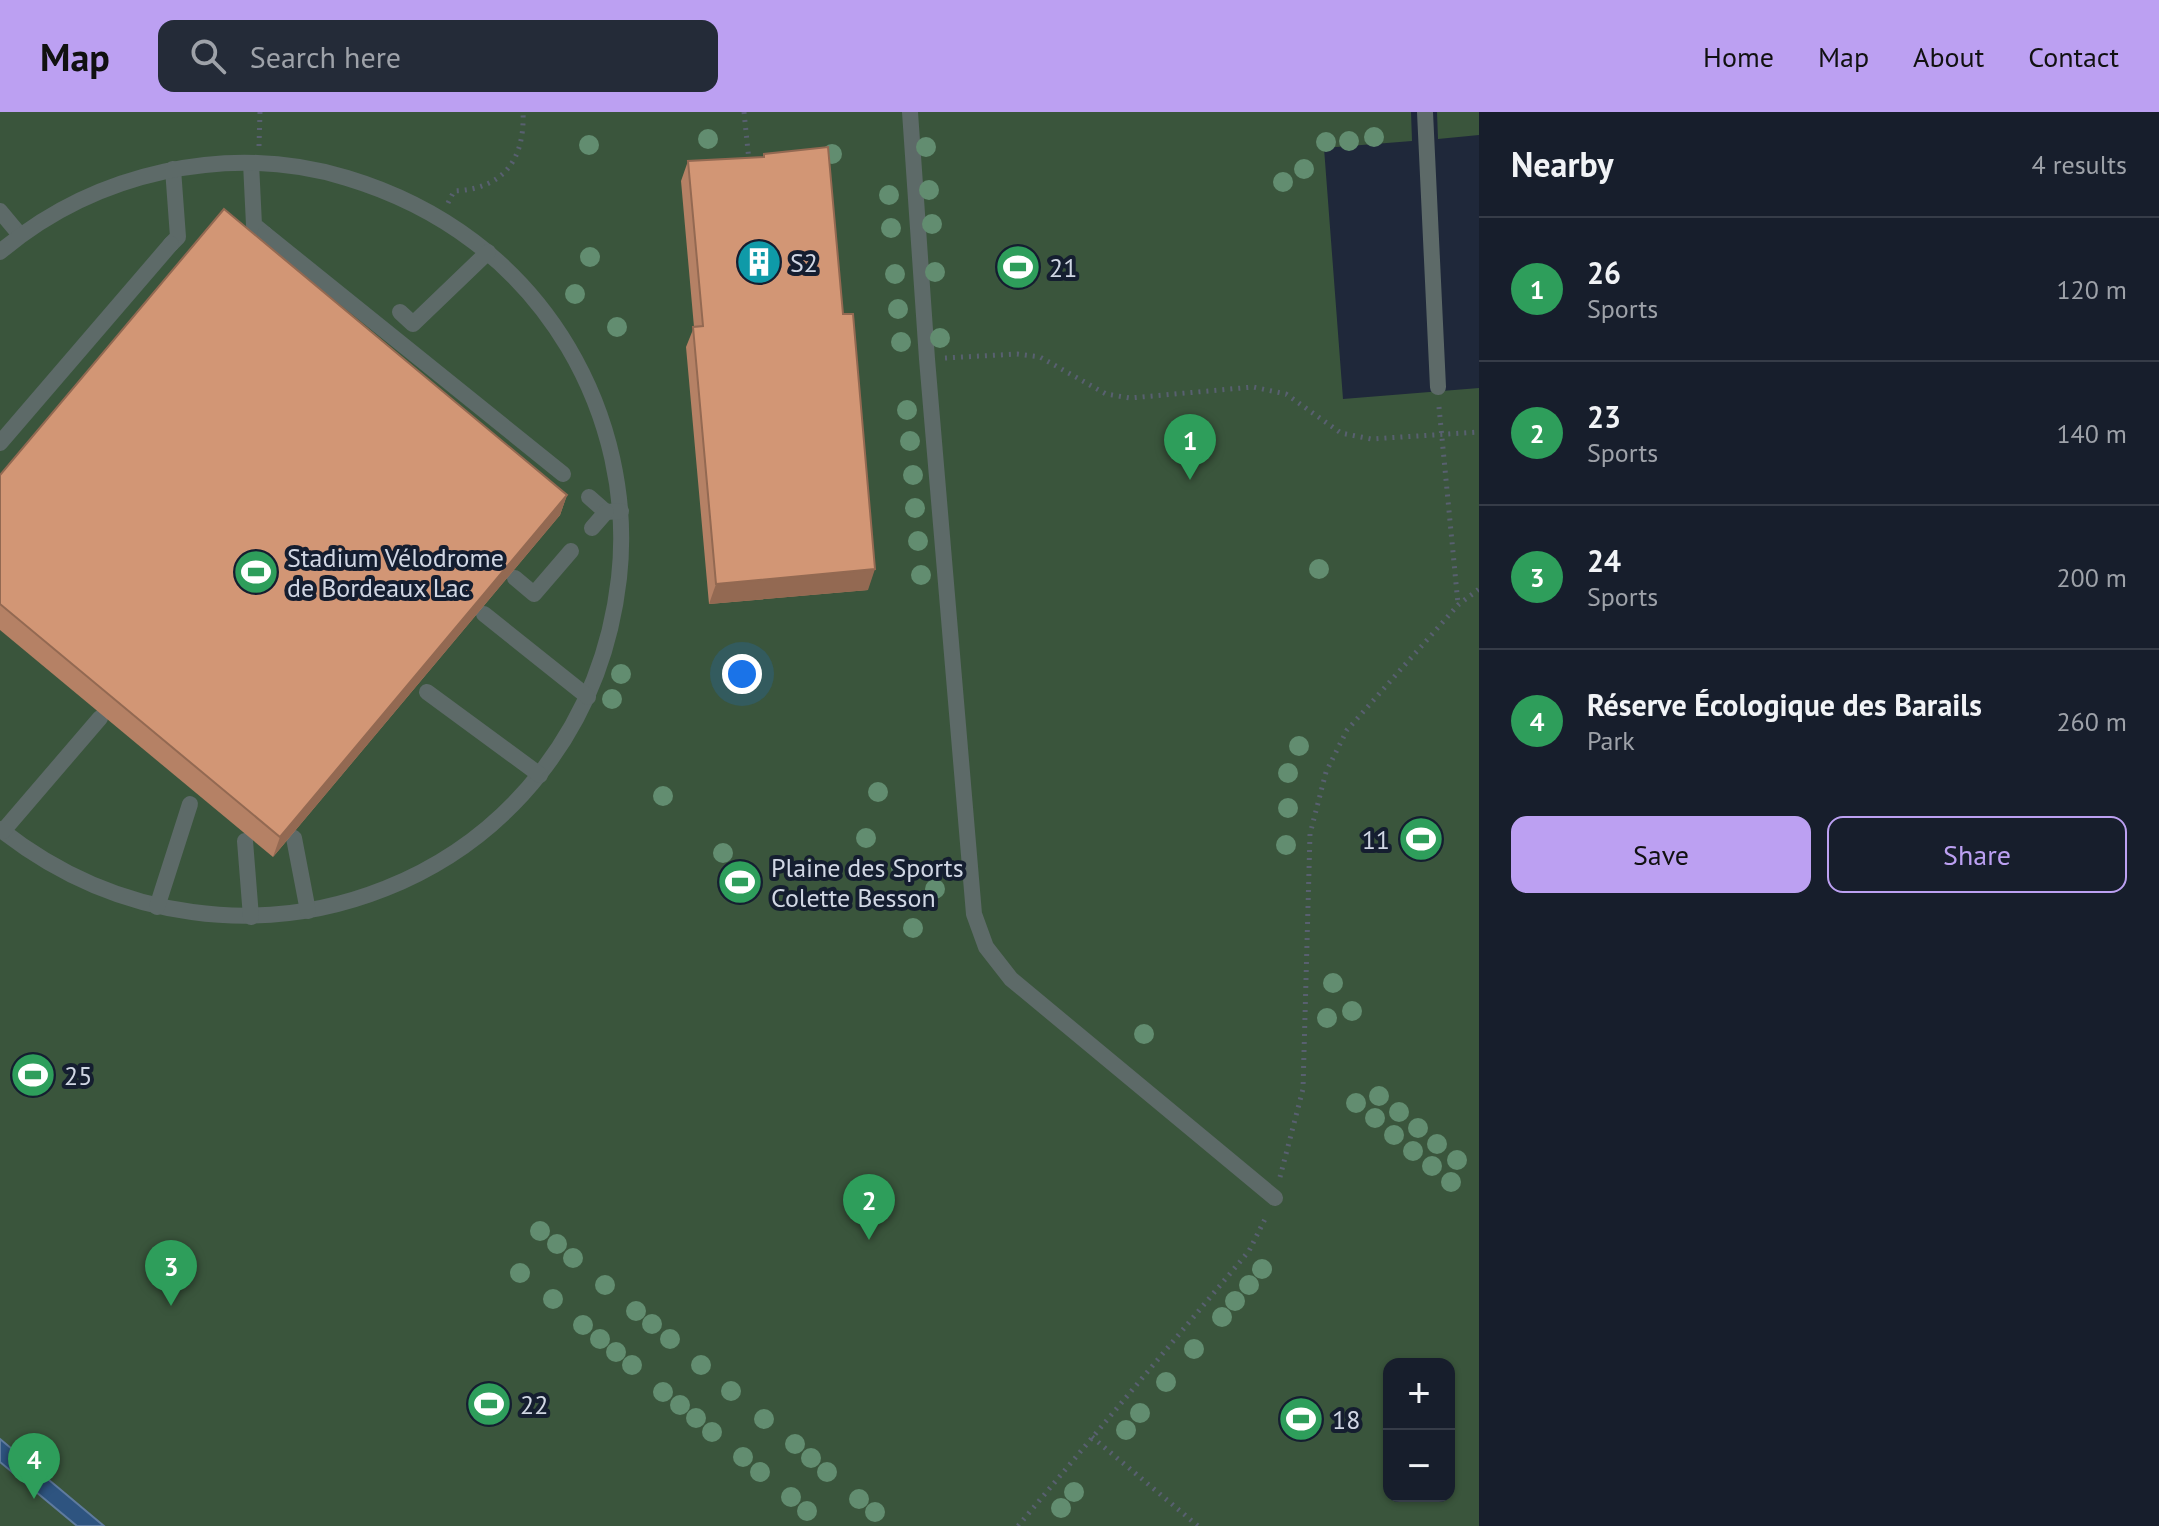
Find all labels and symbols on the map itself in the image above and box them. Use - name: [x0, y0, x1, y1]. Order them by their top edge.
- building icon: S2: [735, 238, 783, 286]
- sports icon: 21: [994, 243, 1042, 291]
- place label: S2: [790, 246, 818, 279]
- place label: 21: [1049, 251, 1077, 284]
- pin: 1: [1164, 414, 1216, 480]
- place label: Stadium Vélodrome de Bordeaux Lac: [287, 541, 504, 604]
- sports icon: Stadium Vélodrome de Bordeaux Lac: [232, 548, 280, 596]
- your location: [722, 654, 762, 694]
- sports icon: 11: [1397, 815, 1445, 863]
- place label: 11: [1362, 823, 1390, 856]
- place label: Plaine des Sports Colette Besson: [771, 851, 964, 914]
- sports icon: Plaine des Sports Colette Besson: [716, 858, 764, 906]
- sports icon: 25: [9, 1051, 57, 1099]
- place label: 25: [64, 1059, 92, 1092]
- pin: 2: [843, 1174, 895, 1240]
- pin: 3: [145, 1240, 197, 1306]
- sports icon: 22: [465, 1380, 513, 1428]
- place label: 22: [520, 1388, 548, 1421]
- sports icon: 18: [1277, 1395, 1325, 1443]
- place label: 18: [1332, 1403, 1360, 1436]
- pin: 4: [8, 1433, 60, 1499]

